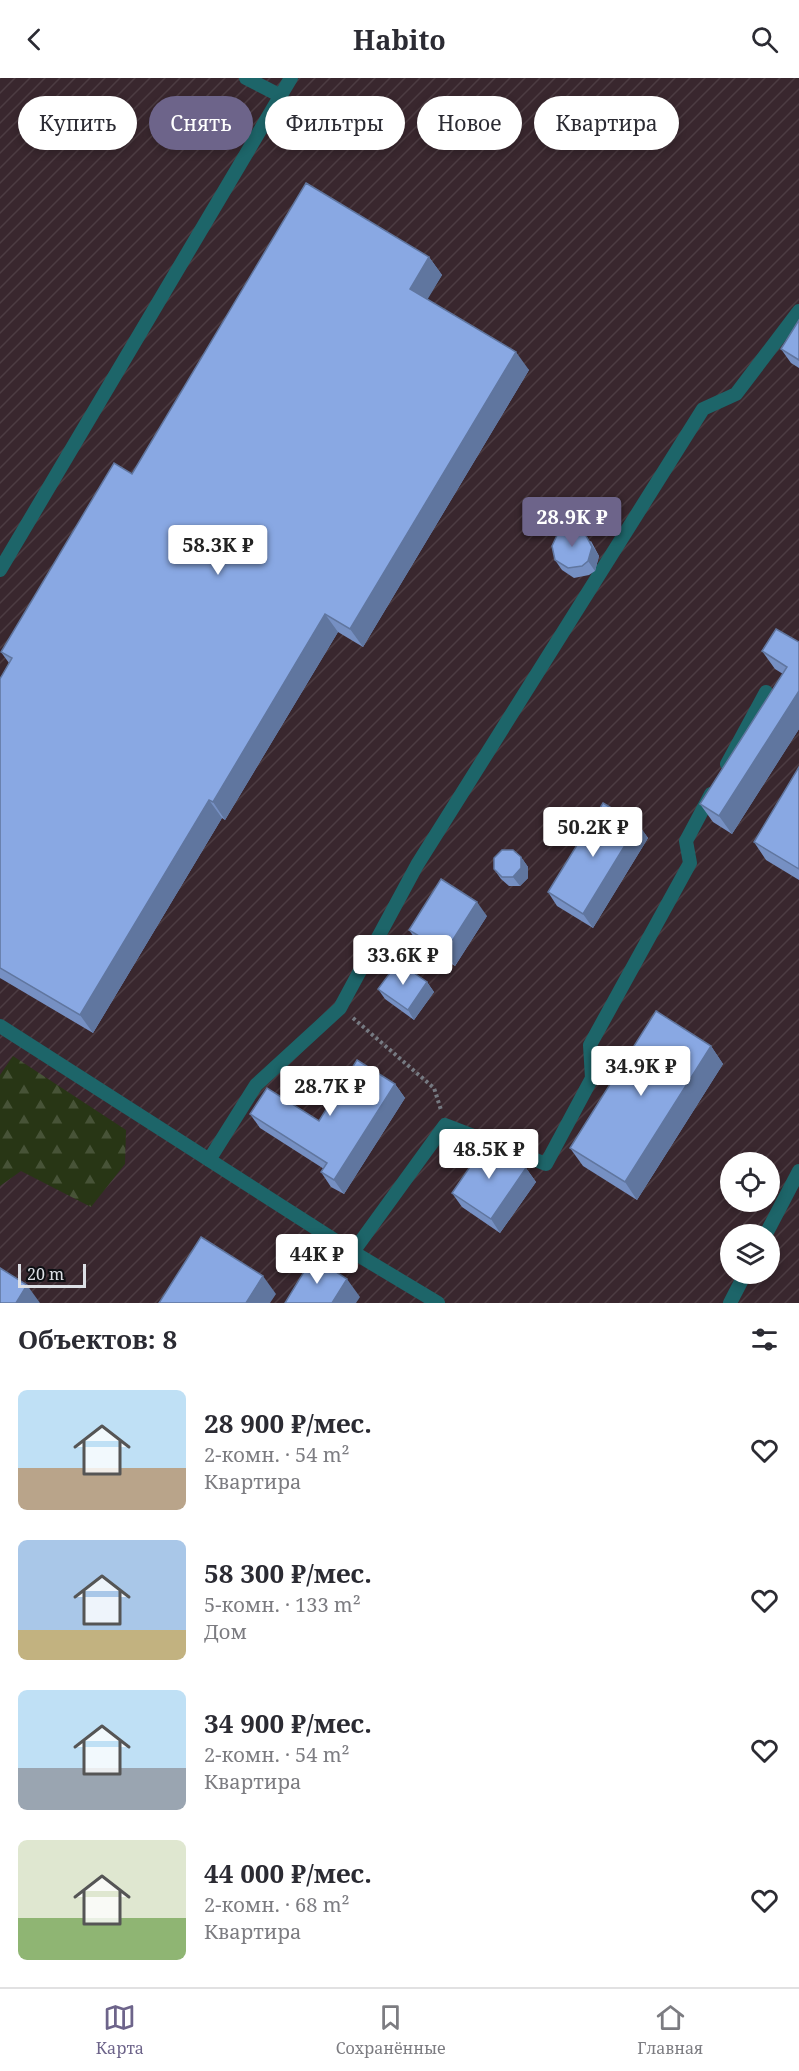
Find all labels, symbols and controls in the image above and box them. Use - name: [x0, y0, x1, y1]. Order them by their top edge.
- text: Habito: [353, 21, 446, 58]
- icon: back: [18, 23, 51, 56]
- icon: search: [748, 23, 781, 56]
- chip: Купить: [18, 96, 137, 150]
- chip: Снять: [149, 96, 253, 150]
- chip: Фильтры: [265, 96, 405, 150]
- chip: Новое: [417, 96, 522, 150]
- chip: Квартира: [534, 96, 679, 150]
- pin: 28.9K ₽: [517, 497, 627, 548]
- text: 28.9K ₽: [536, 503, 608, 530]
- pin: 58.3K ₽: [163, 525, 273, 576]
- text: 58.3K ₽: [182, 531, 254, 558]
- pin: 50.2K ₽: [538, 807, 648, 858]
- text: 50.2K ₽: [557, 813, 629, 840]
- pin: 33.6K ₽: [348, 935, 458, 986]
- text: 33.6K ₽: [367, 941, 439, 968]
- pin: 34.9K ₽: [586, 1046, 696, 1097]
- text: 34.9K ₽: [605, 1052, 677, 1079]
- pin: 28.7K ₽: [275, 1066, 385, 1117]
- text: 28.7K ₽: [294, 1072, 366, 1099]
- pin: 48.5K ₽: [434, 1129, 544, 1180]
- text: 48.5K ₽: [453, 1135, 525, 1162]
- map controls: [720, 1152, 780, 1284]
- button: locate: [720, 1152, 780, 1212]
- button: layers: [720, 1224, 780, 1284]
- pin: 44K ₽: [275, 1234, 359, 1285]
- text: 44K ₽: [290, 1240, 344, 1267]
- scale bar: [18, 1261, 86, 1288]
- text: 20 m: [27, 1263, 64, 1285]
- text: Объектов: 8: [18, 1321, 177, 1357]
- icon: filters: [748, 1323, 781, 1356]
- text: 28 900 ₽/мес.: [204, 1405, 372, 1441]
- icon: home: [66, 1414, 138, 1486]
- icon: heart: [748, 1434, 781, 1467]
- text: 2-комн. · 54 m²: [204, 1441, 350, 1468]
- text: Квартира: [204, 1468, 301, 1495]
- text: 58 300 ₽/мес.: [204, 1555, 372, 1591]
- icon: home: [66, 1564, 138, 1636]
- icon: heart: [748, 1584, 781, 1617]
- text: 5-комн. · 133 m²: [204, 1591, 361, 1618]
- text: Дом: [204, 1618, 247, 1645]
- text: 34 900 ₽/мес.: [204, 1705, 372, 1741]
- icon: home: [66, 1714, 138, 1786]
- icon: heart: [748, 1734, 781, 1767]
- text: 2-комн. · 54 m²: [204, 1741, 350, 1768]
- text: Квартира: [204, 1768, 301, 1795]
- text: 44 000 ₽/мес.: [204, 1855, 372, 1891]
- icon: home: [66, 1864, 138, 1936]
- icon: heart: [748, 1884, 781, 1917]
- text: 2-комн. · 68 m²: [204, 1891, 350, 1918]
- text: Квартира: [204, 1918, 301, 1945]
- tab: Карта: [96, 2001, 144, 2059]
- tab: Сохранённые: [336, 2001, 446, 2059]
- tab: Главная: [637, 2001, 703, 2059]

